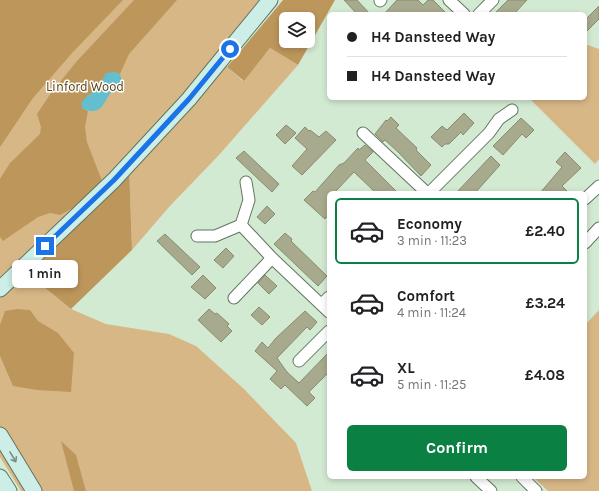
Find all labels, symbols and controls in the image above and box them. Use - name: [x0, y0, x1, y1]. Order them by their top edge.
- map controls: [279, 12, 315, 48]
- button: layers: [279, 12, 315, 48]
- text: H4 Dansteed Way: [371, 28, 495, 46]
- route start: [221, 40, 239, 58]
- text: H4 Dansteed Way: [371, 67, 495, 85]
- park label: Linford Wood: [46, 79, 124, 94]
- icon: car: [349, 213, 385, 249]
- text: Economy: [397, 215, 462, 233]
- text: £2.40: [525, 222, 565, 240]
- text: 3 min · 11:23: [397, 233, 467, 248]
- route end: [36, 237, 54, 255]
- callout: 1 min: [12, 260, 78, 288]
- text: 1 min: [29, 266, 61, 281]
- icon: car: [349, 285, 385, 321]
- text: Comfort: [397, 287, 455, 305]
- text: £3.24: [525, 294, 565, 312]
- text: 4 min · 11:24: [397, 305, 466, 320]
- icon: car: [349, 357, 385, 393]
- text: XL: [397, 359, 415, 377]
- text: £4.08: [525, 366, 565, 384]
- text: 5 min · 11:25: [397, 377, 466, 392]
- button: Confirm: [347, 425, 567, 471]
- one-way arrow: [10, 451, 18, 463]

